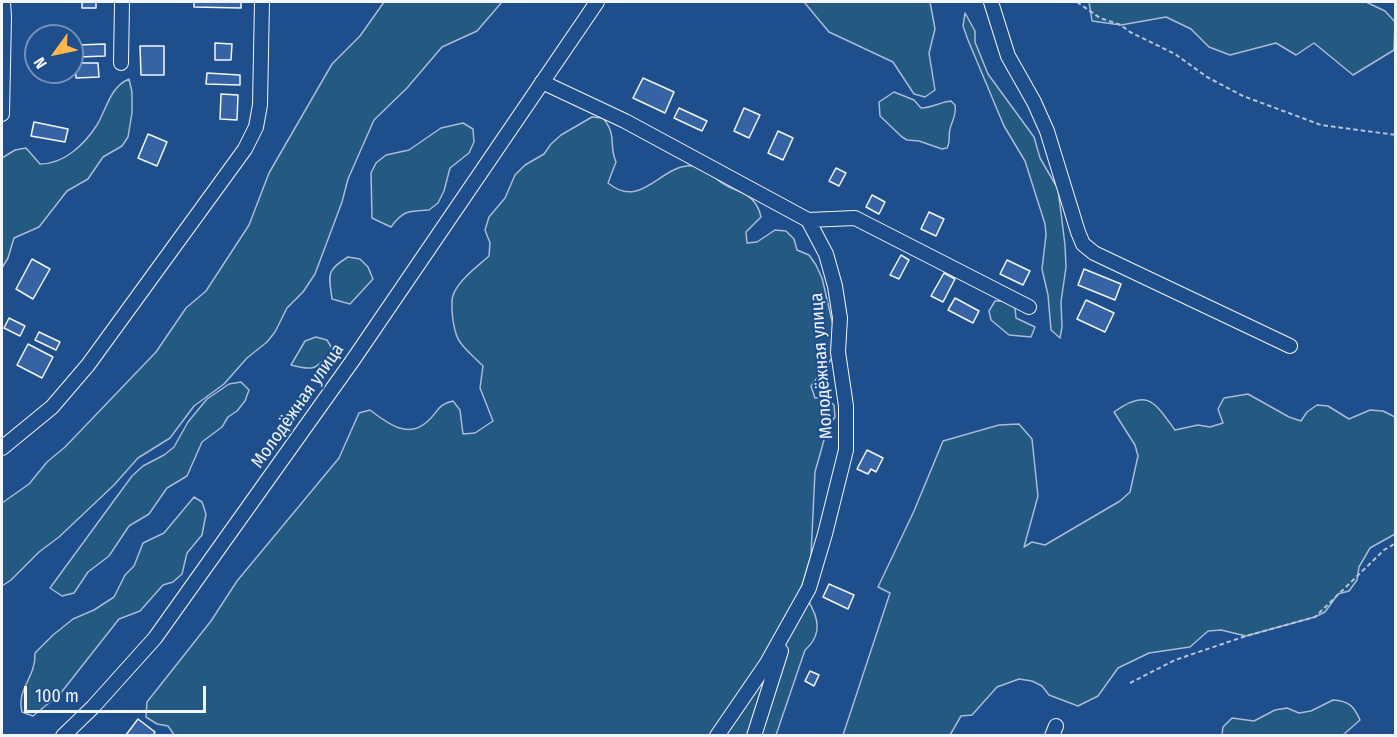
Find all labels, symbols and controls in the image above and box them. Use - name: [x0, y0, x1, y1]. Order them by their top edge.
- north arrow: [24, 24, 84, 84]
- text: N: [30, 54, 51, 72]
- street label: Молодёжная улица: [806, 292, 838, 440]
- street label: Молодёжная улица: [247, 340, 349, 472]
- scale bar: [27, 674, 208, 712]
- text: 100 m: [35, 685, 79, 707]

